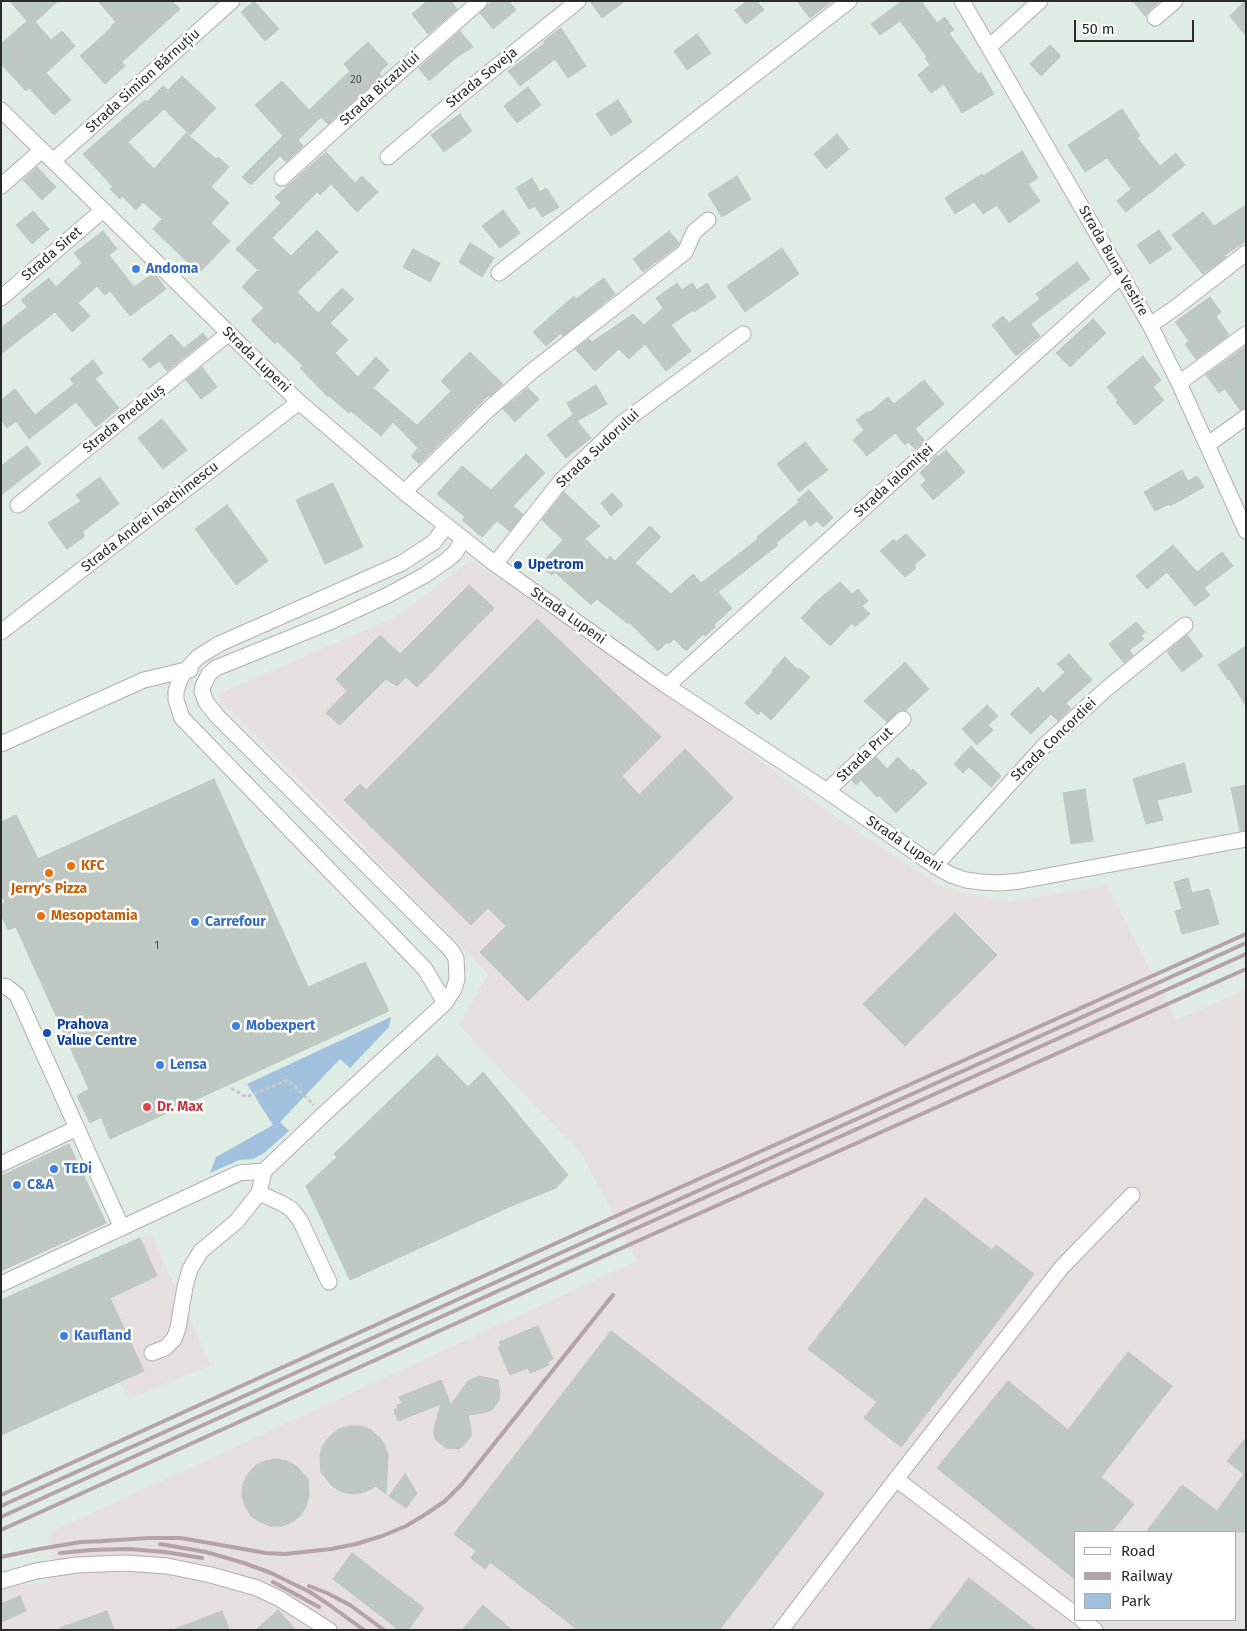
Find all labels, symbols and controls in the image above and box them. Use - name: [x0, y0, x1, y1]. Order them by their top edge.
- scale bar: [1077, 10, 1197, 42]
- text: 50 m: [1082, 20, 1115, 38]
- street label: Strada Simion Bărnuțiu: [83, 25, 203, 137]
- street label: Strada Soveja: [443, 44, 521, 112]
- street label: Strada Bicazului: [337, 49, 423, 129]
- house number: 20: [350, 73, 362, 87]
- street label: Strada Buna Vestire: [1075, 203, 1151, 319]
- street label: Strada Siret: [19, 223, 85, 285]
- place label: Andoma: [146, 261, 198, 277]
- marker: Andoma: [130, 263, 142, 275]
- street label: Strada Lupeni: [219, 323, 293, 397]
- street label: Strada Predeluș: [80, 381, 168, 457]
- street label: Strada Sudorului: [553, 406, 643, 492]
- street label: Strada Ialomiței: [851, 441, 937, 521]
- street label: Strada Andrei Ioachimescu: [78, 458, 222, 576]
- place label: Upetrom: [528, 557, 584, 573]
- marker: Upetrom: [512, 559, 524, 571]
- street label: Strada Lupeni: [527, 584, 609, 648]
- street label: Strada Concordiei: [1008, 695, 1100, 785]
- street label: Strada Prut: [833, 724, 897, 786]
- street label: Strada Lupeni: [863, 812, 945, 876]
- place label: KFC: [81, 858, 104, 874]
- marker: KFC: [65, 860, 77, 872]
- marker: Jerry's Pizza: [43, 867, 55, 879]
- place label: Jerry's Pizza: [11, 881, 87, 897]
- place label: Mesopotamia: [51, 908, 138, 924]
- marker: Mesopotamia: [35, 910, 47, 922]
- place label: Carrefour: [205, 914, 266, 930]
- marker: Carrefour: [189, 916, 201, 928]
- house number: 1: [155, 939, 159, 953]
- place label: Prahova Value Centre: [57, 1017, 137, 1050]
- place label: Mobexpert: [246, 1018, 315, 1034]
- marker: Mobexpert: [230, 1020, 242, 1032]
- marker: Prahova Value Centre: [41, 1027, 53, 1039]
- place label: Lensa: [170, 1057, 207, 1073]
- marker: Lensa: [154, 1059, 166, 1071]
- place label: Dr. Max: [157, 1099, 203, 1115]
- marker: Dr. Max: [141, 1101, 153, 1113]
- place label: TEDi: [64, 1161, 92, 1177]
- marker: TEDi: [48, 1163, 60, 1175]
- place label: C&A: [27, 1177, 54, 1193]
- marker: C&A: [11, 1179, 23, 1191]
- place label: Kaufland: [74, 1328, 131, 1344]
- marker: Kaufland: [58, 1330, 70, 1342]
- legend: [1074, 1531, 1237, 1621]
- text: Road: [1121, 1542, 1156, 1560]
- text: Railway: [1121, 1567, 1173, 1585]
- text: Park: [1121, 1592, 1151, 1610]

